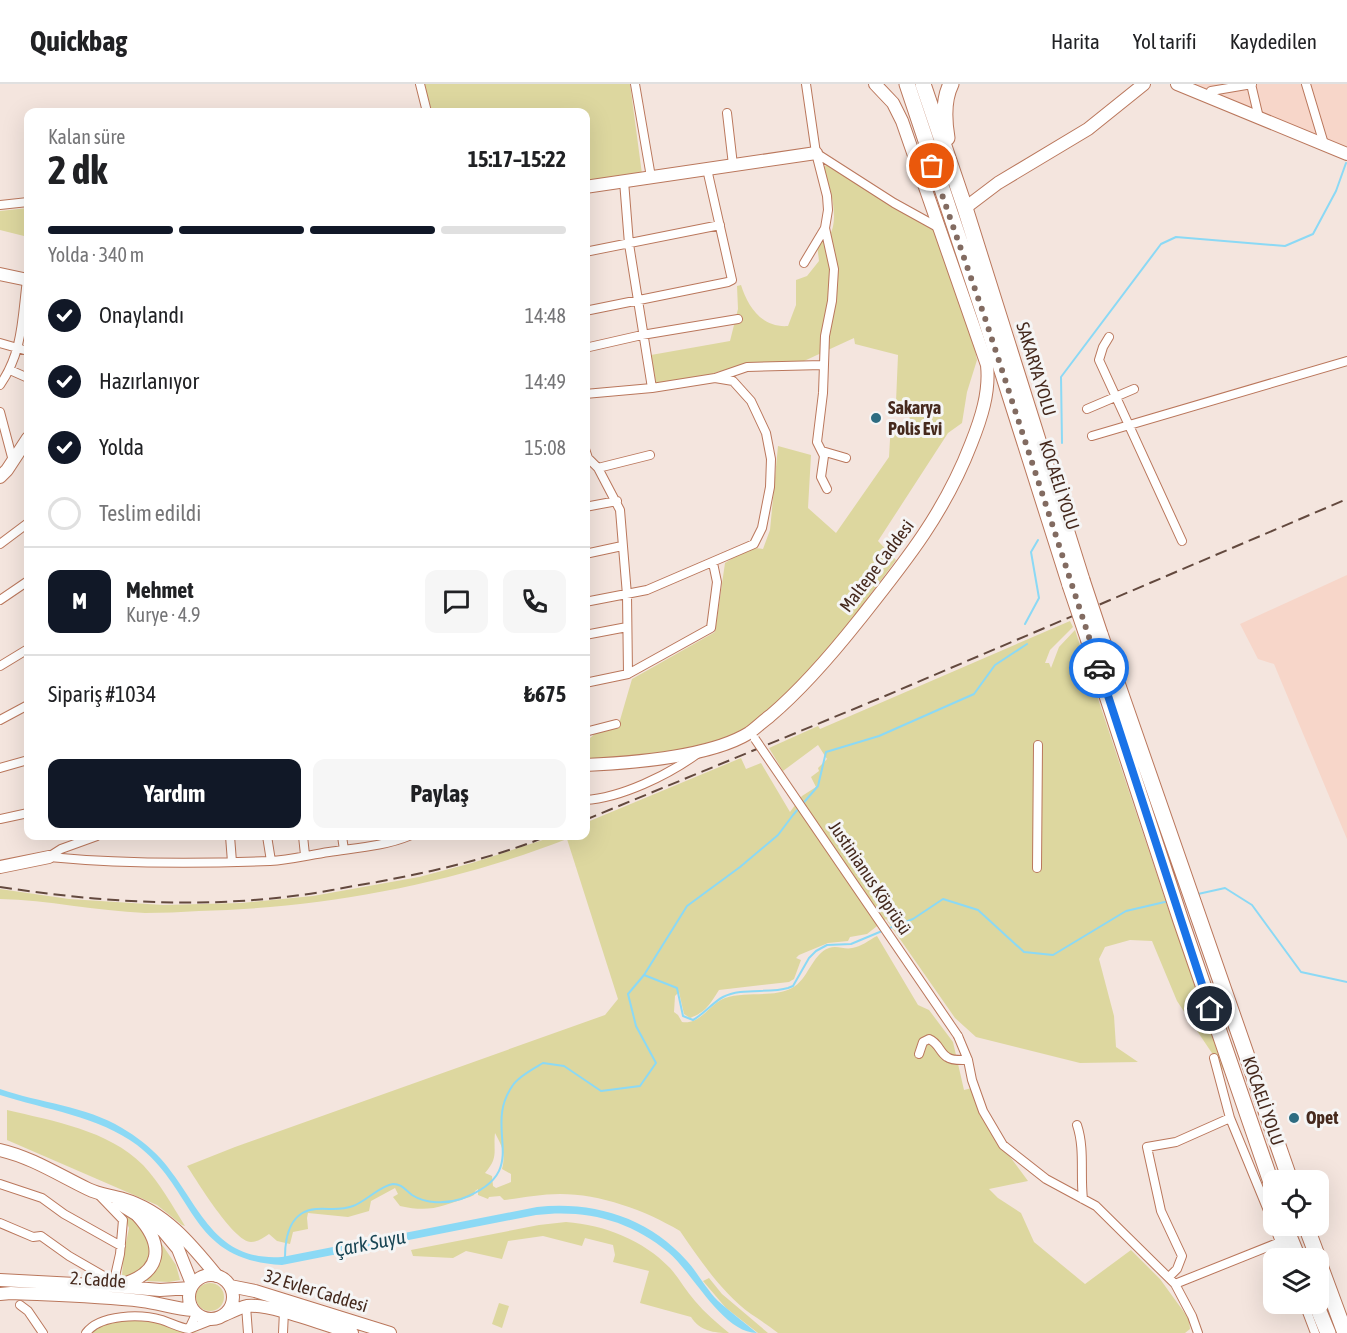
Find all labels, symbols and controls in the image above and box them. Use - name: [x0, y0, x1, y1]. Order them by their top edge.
- text: Quickbag: [30, 25, 127, 57]
- text: Harita: [1051, 29, 1100, 53]
- text: Yol tarifi: [1133, 29, 1197, 53]
- text: Kaydedilen: [1230, 29, 1317, 53]
- text: Kalan süre: [48, 125, 125, 148]
- pin: [906, 140, 957, 191]
- text: 15:17–15:22: [468, 146, 566, 172]
- text: 2 dk: [48, 148, 107, 192]
- icon: bag: [915, 149, 948, 182]
- text: Yolda · 340 m: [48, 243, 144, 266]
- icon: check: [48, 299, 81, 332]
- text: Onaylandı: [99, 302, 184, 328]
- text: 14:48: [525, 304, 566, 327]
- street label: SAKARYA YOLU: [1012, 319, 1061, 418]
- icon: check: [48, 365, 81, 398]
- text: Hazırlanıyor: [99, 368, 199, 394]
- text: 14:49: [525, 370, 566, 393]
- place label: Sakarya Polis Evi: [888, 397, 942, 439]
- marker: Sakarya Polis Evi: [869, 411, 883, 425]
- icon: check: [48, 431, 81, 464]
- text: Yolda: [99, 434, 144, 460]
- text: 15:08: [524, 436, 566, 459]
- street label: KOCAELİ YOLU: [1035, 437, 1084, 532]
- text: Teslim edildi: [99, 500, 201, 526]
- street label: Maltepe Caddesi: [835, 516, 918, 616]
- button: chat: [425, 570, 488, 633]
- button: phone: [503, 570, 566, 633]
- text: Mehmet: [126, 577, 194, 603]
- text: M: [72, 588, 87, 614]
- text: Kurye · 4.9: [126, 603, 200, 626]
- courier: [1069, 638, 1129, 698]
- icon: car: [1083, 652, 1116, 685]
- text: Sipariş #1034: [48, 681, 156, 707]
- text: ₺675: [524, 681, 566, 707]
- button: Yardım: [48, 759, 301, 828]
- button: Paylaş: [313, 759, 566, 828]
- street label: Justinianus Köprüsü: [825, 817, 916, 938]
- pin: [1184, 983, 1235, 1034]
- icon: home: [1193, 992, 1226, 1025]
- street label: KOCAELİ YOLU: [1238, 1053, 1289, 1148]
- place label: Opet: [1306, 1107, 1339, 1128]
- marker: Opet: [1287, 1111, 1301, 1125]
- map controls: [1263, 1170, 1329, 1314]
- button: locate: [1263, 1170, 1329, 1236]
- water label: Çark Suyu: [333, 1224, 408, 1261]
- button: layers: [1263, 1248, 1329, 1314]
- street label: 32 Evler Caddesi: [262, 1265, 370, 1316]
- street label: 2. Cadde: [69, 1267, 127, 1292]

